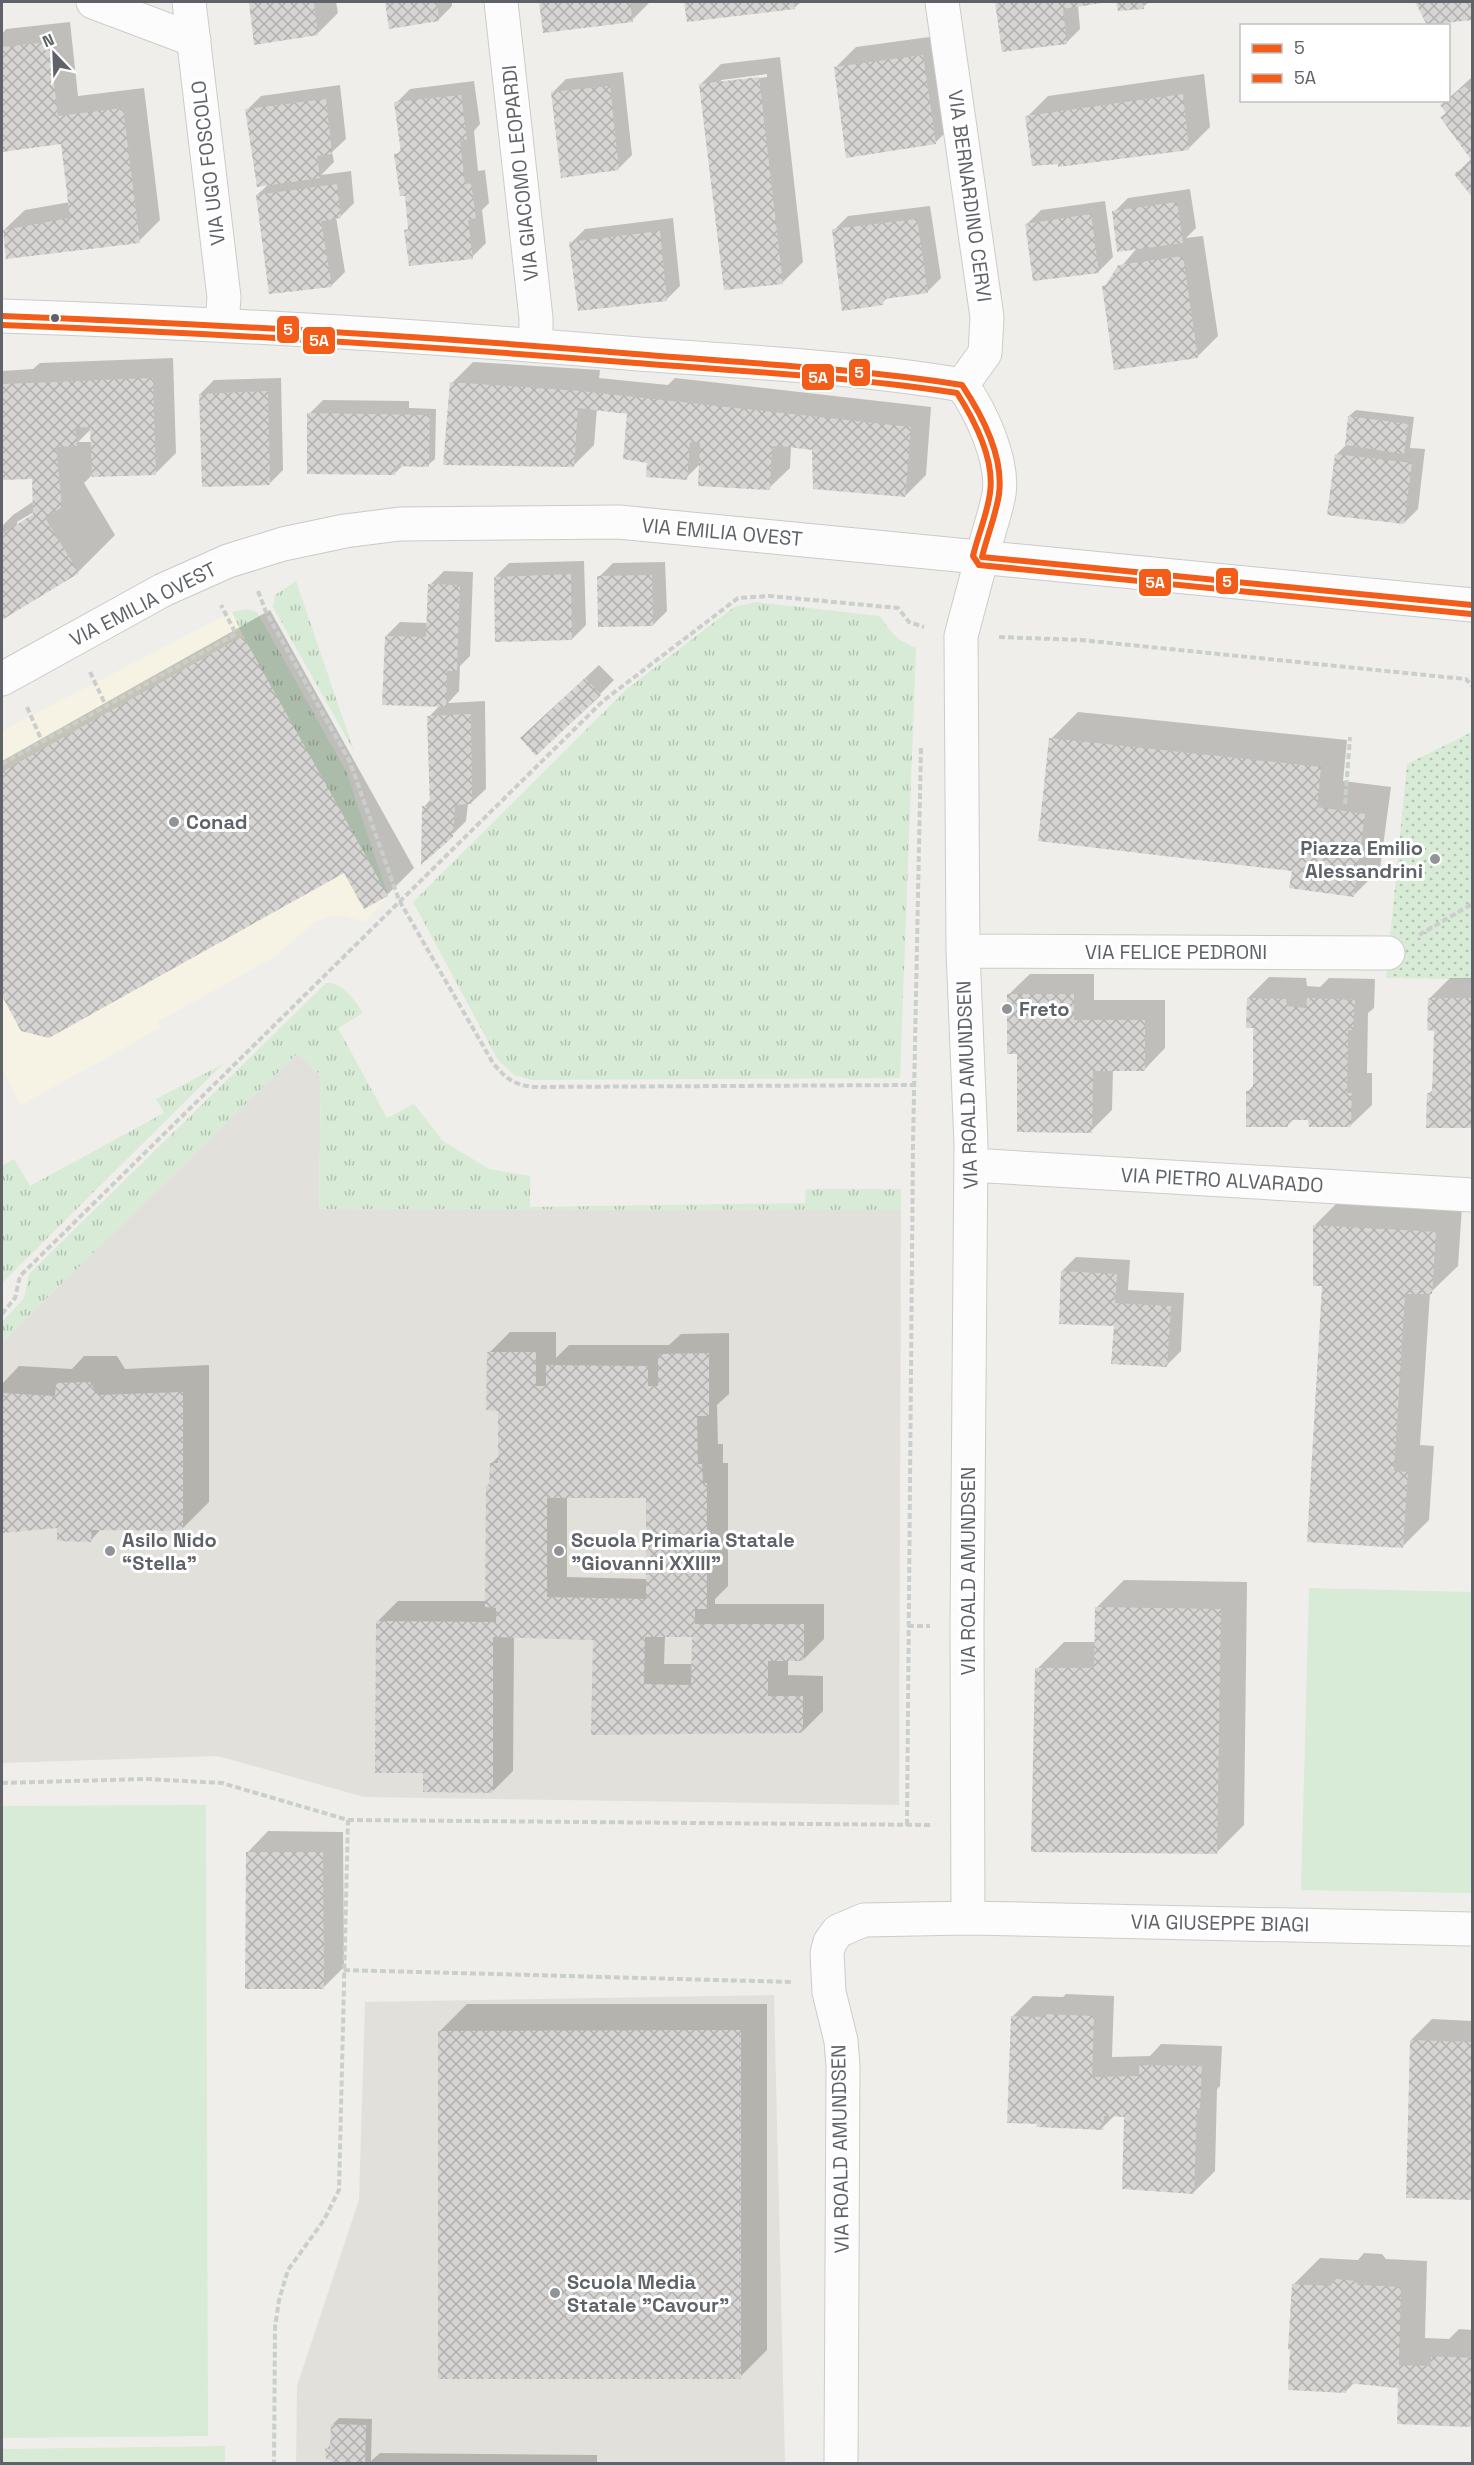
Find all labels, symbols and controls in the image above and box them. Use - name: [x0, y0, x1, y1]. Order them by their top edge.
- north arrow: [24, 24, 84, 84]
- legend: [1240, 24, 1450, 102]
- text: N: [39, 29, 57, 52]
- text: 5: [1294, 36, 1305, 59]
- street label: VIA GIACOMO LEOPARDI: [496, 64, 544, 282]
- text: 5A: [1294, 66, 1316, 89]
- street label: VIA UGO FOSCOLO: [185, 79, 231, 247]
- street label: VIA BERNARDINO CERVI: [942, 88, 998, 304]
- unlabelled marker: [49, 312, 61, 324]
- line badge: 5: [276, 315, 300, 344]
- text: 5: [283, 319, 293, 340]
- line badge: 5A: [302, 326, 336, 355]
- text: 5A: [309, 330, 329, 351]
- line badge: 5: [848, 358, 871, 387]
- text: 5: [854, 362, 864, 383]
- line badge: 5A: [801, 363, 835, 391]
- text: 5A: [808, 367, 828, 388]
- street label: VIA EMILIA OVEST: [640, 512, 804, 552]
- street label: VIA EMILIA OVEST: [65, 556, 221, 652]
- line badge: 5: [1215, 567, 1239, 595]
- line badge: 5A: [1138, 568, 1172, 597]
- text: 5: [1222, 571, 1232, 592]
- text: 5A: [1145, 572, 1165, 593]
- place label: Conad: [186, 809, 248, 835]
- marker: Conad: [167, 815, 181, 829]
- place label: Piazza Emilio Alessandrini: [1300, 835, 1423, 884]
- marker: Piazza Emilio Alessandrini: [1428, 852, 1442, 866]
- street label: VIA FELICE PEDRONI: [1085, 939, 1267, 965]
- street label: VIA ROALD AMUNDSEN: [950, 980, 984, 1190]
- place label: Freto: [1019, 996, 1069, 1022]
- marker: Freto: [1000, 1002, 1014, 1016]
- street label: VIA PIETRO ALVARADO: [1120, 1162, 1324, 1198]
- street label: VIA ROALD AMUNDSEN: [955, 1467, 981, 1675]
- place label: Asilo Nido “Stella”: [122, 1527, 217, 1576]
- place label: Scuola Primaria Statale "Giovanni XXIII": [571, 1527, 795, 1576]
- marker: Asilo Nido “Stella”: [103, 1544, 117, 1558]
- marker: Scuola Primaria Statale "Giovanni XXIII": [552, 1544, 566, 1558]
- street label: VIA GIUSEPPE BIAGI: [1130, 1908, 1310, 1938]
- street label: VIA ROALD AMUNDSEN: [825, 2044, 855, 2254]
- place label: Scuola Media Statale "Cavour": [567, 2269, 729, 2318]
- marker: Scuola Media Statale "Cavour": [548, 2286, 562, 2300]

